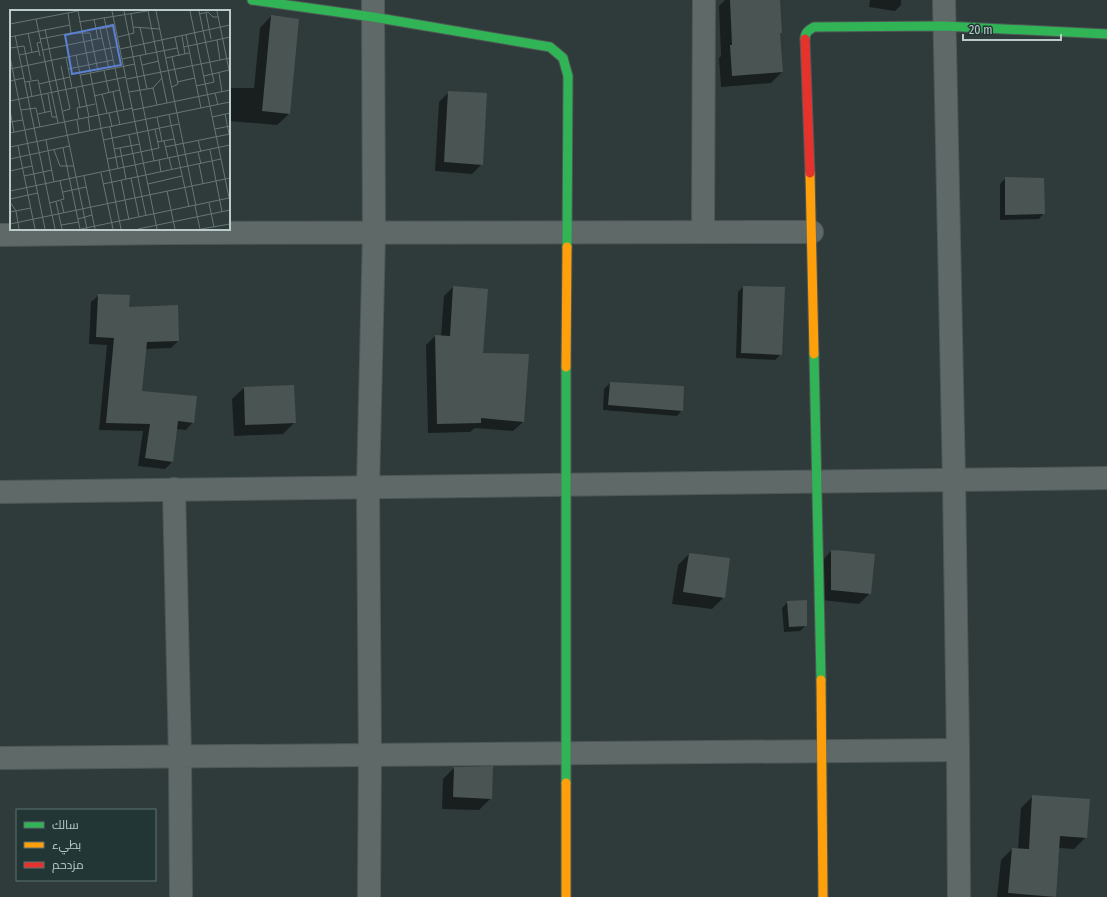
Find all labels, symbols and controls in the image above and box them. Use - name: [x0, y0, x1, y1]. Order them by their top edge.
- inset map: [10, 10, 230, 230]
- scale bar: [963, 16, 1061, 42]
- text: 20 m: [969, 23, 993, 37]
- legend: [16, 809, 156, 881]
- text: سالك: [52, 818, 79, 832]
- text: بطيء: [52, 838, 81, 855]
- text: مزدحم: [52, 858, 84, 873]

